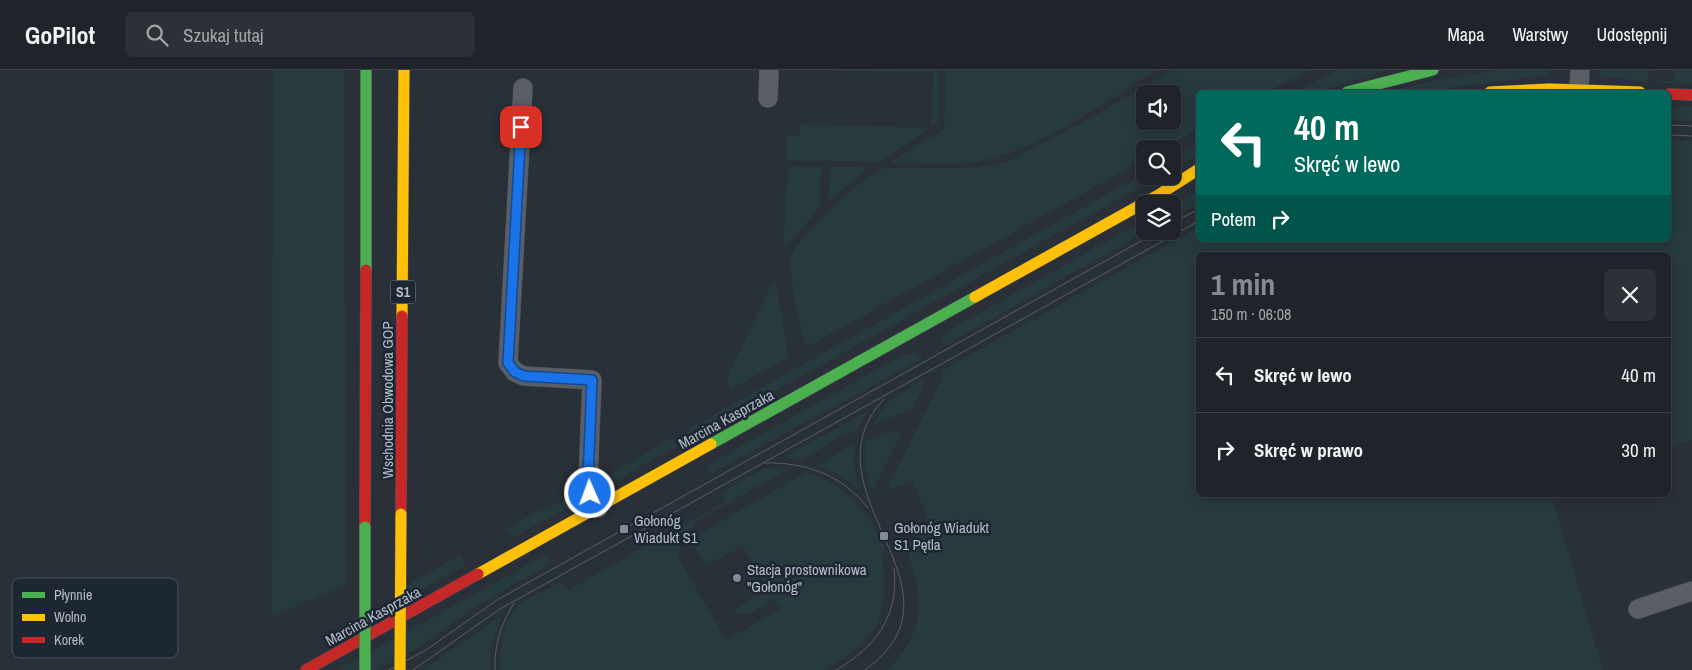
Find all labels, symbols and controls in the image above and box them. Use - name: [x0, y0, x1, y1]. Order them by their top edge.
- search box: [125, 12, 475, 57]
- text: GoPilot: [25, 19, 95, 51]
- icon: search: [143, 21, 171, 49]
- text: Szukaj tutaj: [183, 22, 264, 48]
- text: Mapa: [1447, 22, 1484, 47]
- text: Warstwy: [1512, 22, 1568, 47]
- text: Udostępnij: [1596, 22, 1667, 47]
- map controls: [1136, 85, 1181, 240]
- button: sound: [1136, 85, 1181, 130]
- text: 40 m: [1294, 104, 1359, 151]
- pin: [500, 106, 542, 148]
- icon: left: [1211, 110, 1276, 175]
- icon: arrive: [507, 113, 535, 141]
- button: search: [1136, 140, 1181, 185]
- text: Skręć w lewo: [1294, 149, 1400, 179]
- button: layers: [1136, 195, 1181, 240]
- icon: right: [1266, 205, 1294, 233]
- text: Potem: [1211, 206, 1256, 232]
- text: 1 min: [1211, 264, 1275, 304]
- button: close: [1604, 269, 1656, 321]
- road number: S1: [390, 280, 416, 303]
- text: 150 m · 06:08: [1211, 303, 1291, 325]
- street label: Wschodnia Obwodowa GOP: [377, 321, 398, 479]
- icon: left: [1211, 361, 1239, 389]
- text: Skręć w lewo: [1254, 362, 1352, 388]
- text: 40 m: [1621, 362, 1656, 388]
- street label: Marcina Kasprzaka: [675, 384, 778, 454]
- icon: right: [1211, 436, 1239, 464]
- text: Skręć w prawo: [1254, 437, 1363, 463]
- text: 30 m: [1621, 437, 1656, 463]
- position arrow: [563, 466, 615, 518]
- place label: Gołonóg Wiadukt S1: [634, 510, 698, 548]
- place label: Gołonóg Wiadukt S1 Pętla: [894, 517, 990, 555]
- marker: Gołonóg Wiadukt S1: [618, 523, 630, 535]
- marker: Gołonóg Wiadukt S1 Pętla: [878, 530, 890, 542]
- place label: Stacja prostownikowa "Gołonóg": [747, 559, 867, 597]
- marker: Stacja prostownikowa "Gołonóg": [731, 572, 743, 584]
- legend: [12, 578, 178, 658]
- street label: Marcina Kasprzaka: [322, 581, 425, 651]
- text: Płynnie: [54, 586, 92, 604]
- text: Wolno: [54, 608, 86, 626]
- text: Korek: [54, 631, 84, 649]

